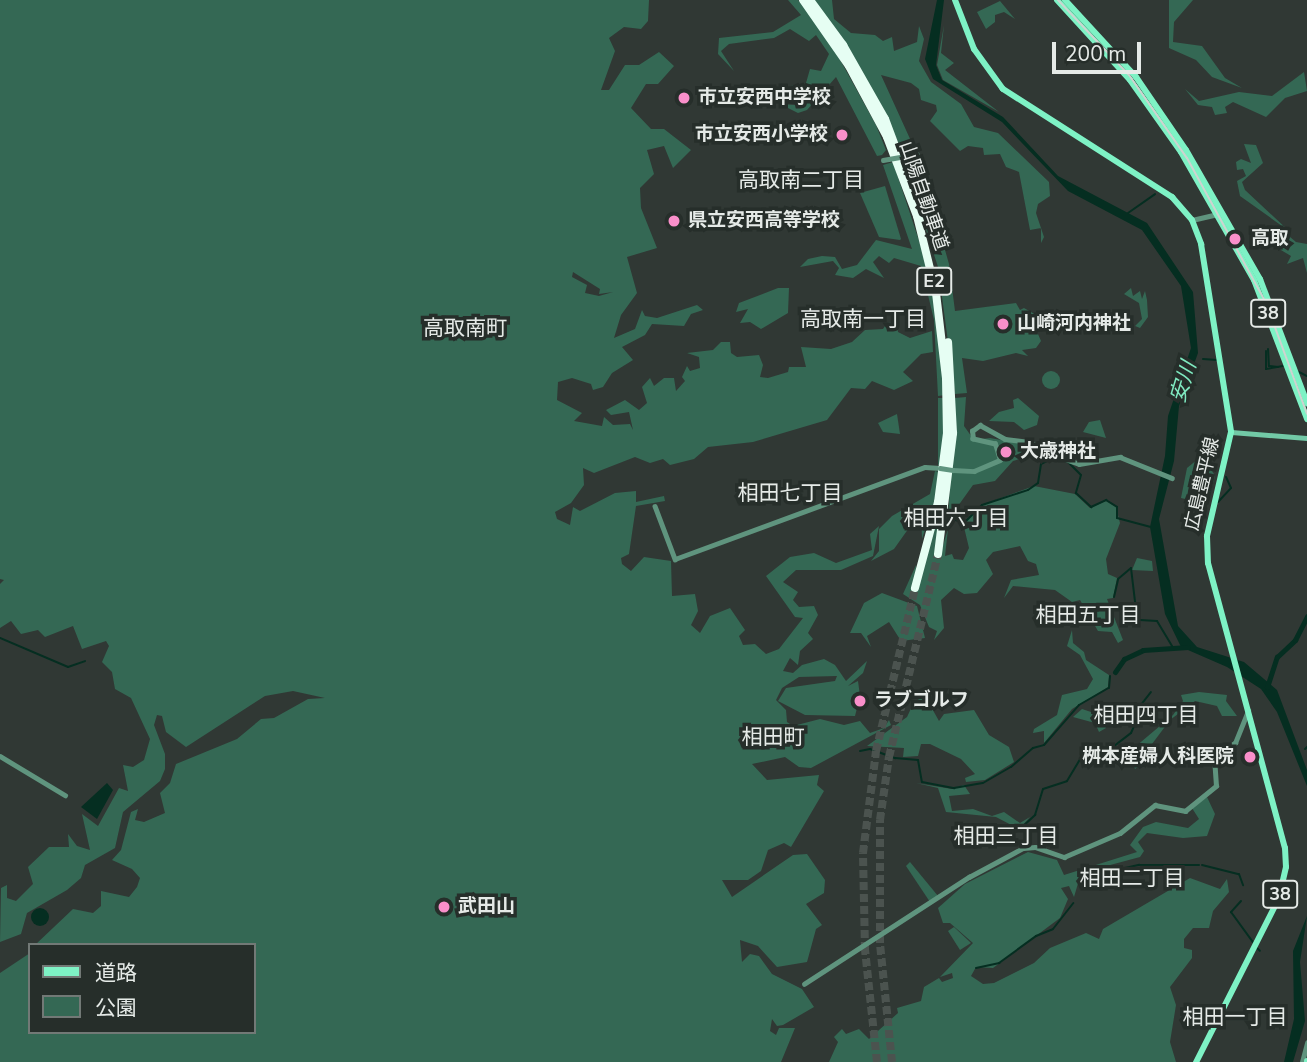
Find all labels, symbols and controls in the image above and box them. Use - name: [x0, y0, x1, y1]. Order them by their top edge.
- scale bar: [1055, 28, 1144, 72]
- text: 200 m: [1065, 40, 1126, 68]
- place label: 市立安西中学校: [698, 87, 831, 109]
- marker: 市立安西中学校: [676, 90, 692, 106]
- place label: 市立安西小学校: [695, 124, 828, 146]
- marker: 市立安西小学校: [834, 127, 850, 143]
- street label: 山陽自動車道: [894, 138, 952, 254]
- district label: 高取南二丁目: [738, 167, 864, 193]
- place label: 県立安西高等学校: [688, 210, 840, 232]
- marker: 県立安西高等学校: [666, 213, 682, 229]
- place label: 高取: [1251, 228, 1289, 250]
- marker: 高取: [1225, 229, 1245, 249]
- road number: E2: [915, 267, 953, 296]
- road number: 38: [1249, 298, 1287, 328]
- district label: 高取南一丁目: [800, 306, 926, 332]
- place label: 山崎河内神社: [1017, 313, 1131, 335]
- district label: 高取南町: [423, 315, 507, 341]
- marker: 山崎河内神社: [995, 316, 1011, 332]
- water label: 安川: [1165, 358, 1201, 406]
- street label: 広島豊平線: [1181, 435, 1225, 533]
- place label: 大歳神社: [1020, 441, 1096, 463]
- marker: 大歳神社: [998, 444, 1014, 460]
- district label: 相田七丁目: [738, 480, 842, 506]
- district label: 相田六丁目: [904, 505, 1008, 531]
- district label: 相田五丁目: [1036, 602, 1140, 628]
- place label: ラブゴルフ: [874, 690, 969, 712]
- marker: ラブゴルフ: [852, 693, 868, 709]
- district label: 相田四丁目: [1094, 702, 1198, 728]
- district label: 相田町: [742, 724, 804, 750]
- place label: 桝本産婦人科医院: [1082, 746, 1234, 768]
- marker: 桝本産婦人科医院: [1240, 747, 1260, 767]
- district label: 相田三丁目: [954, 823, 1058, 849]
- district label: 相田二丁目: [1080, 865, 1184, 891]
- road number: 38: [1261, 880, 1299, 908]
- place label: 武田山: [458, 896, 515, 918]
- marker: 武田山: [436, 899, 452, 915]
- legend: [28, 943, 256, 1034]
- text: 道路: [95, 959, 137, 987]
- text: 公園: [95, 994, 137, 1022]
- district label: 相田一丁目: [1183, 1004, 1287, 1030]

